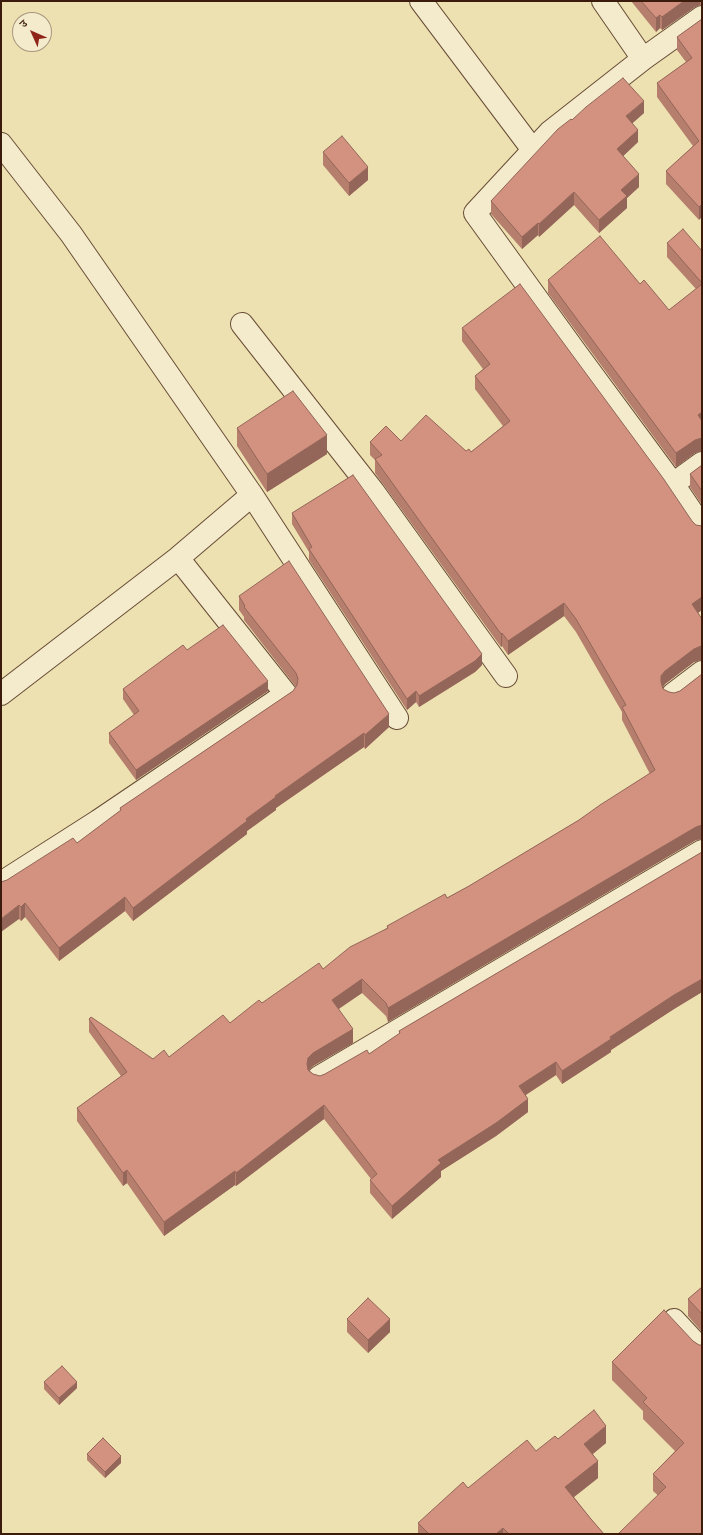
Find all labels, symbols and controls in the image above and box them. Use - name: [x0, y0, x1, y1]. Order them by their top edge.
- north arrow: [12, 12, 52, 52]
- text: उ: [17, 17, 30, 30]

